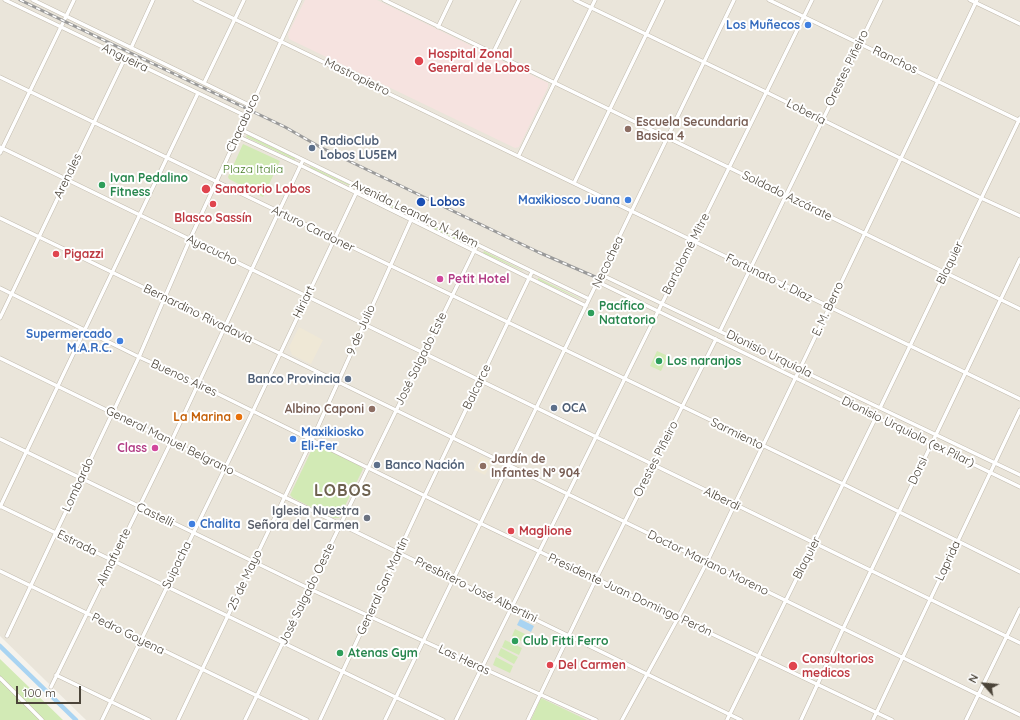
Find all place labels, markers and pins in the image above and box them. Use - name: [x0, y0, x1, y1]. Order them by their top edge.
- place label: Los Muñecos: [726, 18, 800, 32]
- marker: Los Muñecos: [803, 20, 813, 30]
- place label: Hospital Zonal General de Lobos: [428, 47, 530, 75]
- marker: Hospital Zonal General de Lobos: [413, 55, 425, 67]
- place label: Escuela Secundaria Basica 4: [636, 115, 748, 143]
- marker: Escuela Secundaria Basica 4: [623, 124, 633, 134]
- place label: RadioClub Lobos LU5EM: [320, 134, 397, 162]
- marker: RadioClub Lobos LU5EM: [307, 143, 317, 153]
- place label: Ivan Pedalino Fitness: [110, 171, 188, 199]
- marker: Ivan Pedalino Fitness: [97, 180, 107, 190]
- place label: Sanatorio Lobos: [215, 182, 311, 196]
- marker: Sanatorio Lobos: [200, 183, 212, 195]
- place label: Maxikiosco Juana: [518, 193, 620, 207]
- place label: Lobos: [430, 195, 465, 209]
- marker: Maxikiosco Juana: [623, 195, 633, 205]
- marker: Lobos: [415, 196, 427, 208]
- marker: Blasco Sassín: [208, 199, 218, 209]
- place label: Blasco Sassín: [174, 211, 252, 225]
- place label: Pigazzi: [64, 247, 104, 261]
- marker: Pigazzi: [51, 249, 61, 259]
- place label: Petit Hotel: [448, 272, 509, 286]
- marker: Petit Hotel: [435, 274, 445, 284]
- place label: Pacífico Natatorio: [599, 299, 656, 327]
- marker: Pacífico Natatorio: [586, 308, 596, 318]
- place label: Supermercado M.A.R.C.: [26, 327, 112, 355]
- marker: Supermercado M.A.R.C.: [115, 336, 125, 346]
- place label: Los naranjos: [667, 354, 741, 368]
- marker: Los naranjos: [654, 356, 664, 366]
- place label: Banco Provincia: [247, 372, 340, 386]
- marker: Banco Provincia: [343, 374, 353, 384]
- place label: OCA: [562, 401, 586, 415]
- place label: Albino Caponi: [285, 402, 364, 416]
- marker: OCA: [549, 403, 559, 413]
- marker: Albino Caponi: [367, 404, 377, 414]
- place label: La Marina: [173, 410, 231, 424]
- marker: La Marina: [234, 412, 244, 422]
- place label: Maxikiosko Eli-Fer: [301, 425, 364, 453]
- marker: Maxikiosko Eli-Fer: [288, 434, 298, 444]
- place label: Class: [117, 441, 147, 455]
- marker: Class: [150, 443, 160, 453]
- place label: Jardín de Infantes Nº 904: [491, 452, 580, 480]
- place label: Banco Nación: [385, 458, 465, 472]
- marker: Banco Nación: [372, 460, 382, 470]
- marker: Jardín de Infantes Nº 904: [478, 461, 488, 471]
- place label: Iglesia Nuestra Señora del Carmen: [247, 504, 359, 532]
- marker: Iglesia Nuestra Señora del Carmen: [362, 513, 372, 523]
- place label: Chalita: [200, 517, 241, 531]
- marker: Chalita: [187, 519, 197, 529]
- place label: Maglione: [519, 524, 572, 538]
- marker: Maglione: [506, 526, 516, 536]
- place label: Club Fitti Ferro: [523, 634, 609, 648]
- marker: Club Fitti Ferro: [510, 636, 520, 646]
- place label: Atenas Gym: [348, 646, 418, 660]
- marker: Atenas Gym: [335, 648, 345, 658]
- place label: Consultorios medicos: [802, 652, 874, 680]
- place label: Del Carmen: [558, 658, 626, 672]
- marker: Del Carmen: [545, 660, 555, 670]
- marker: Consultorios medicos: [787, 660, 799, 672]

